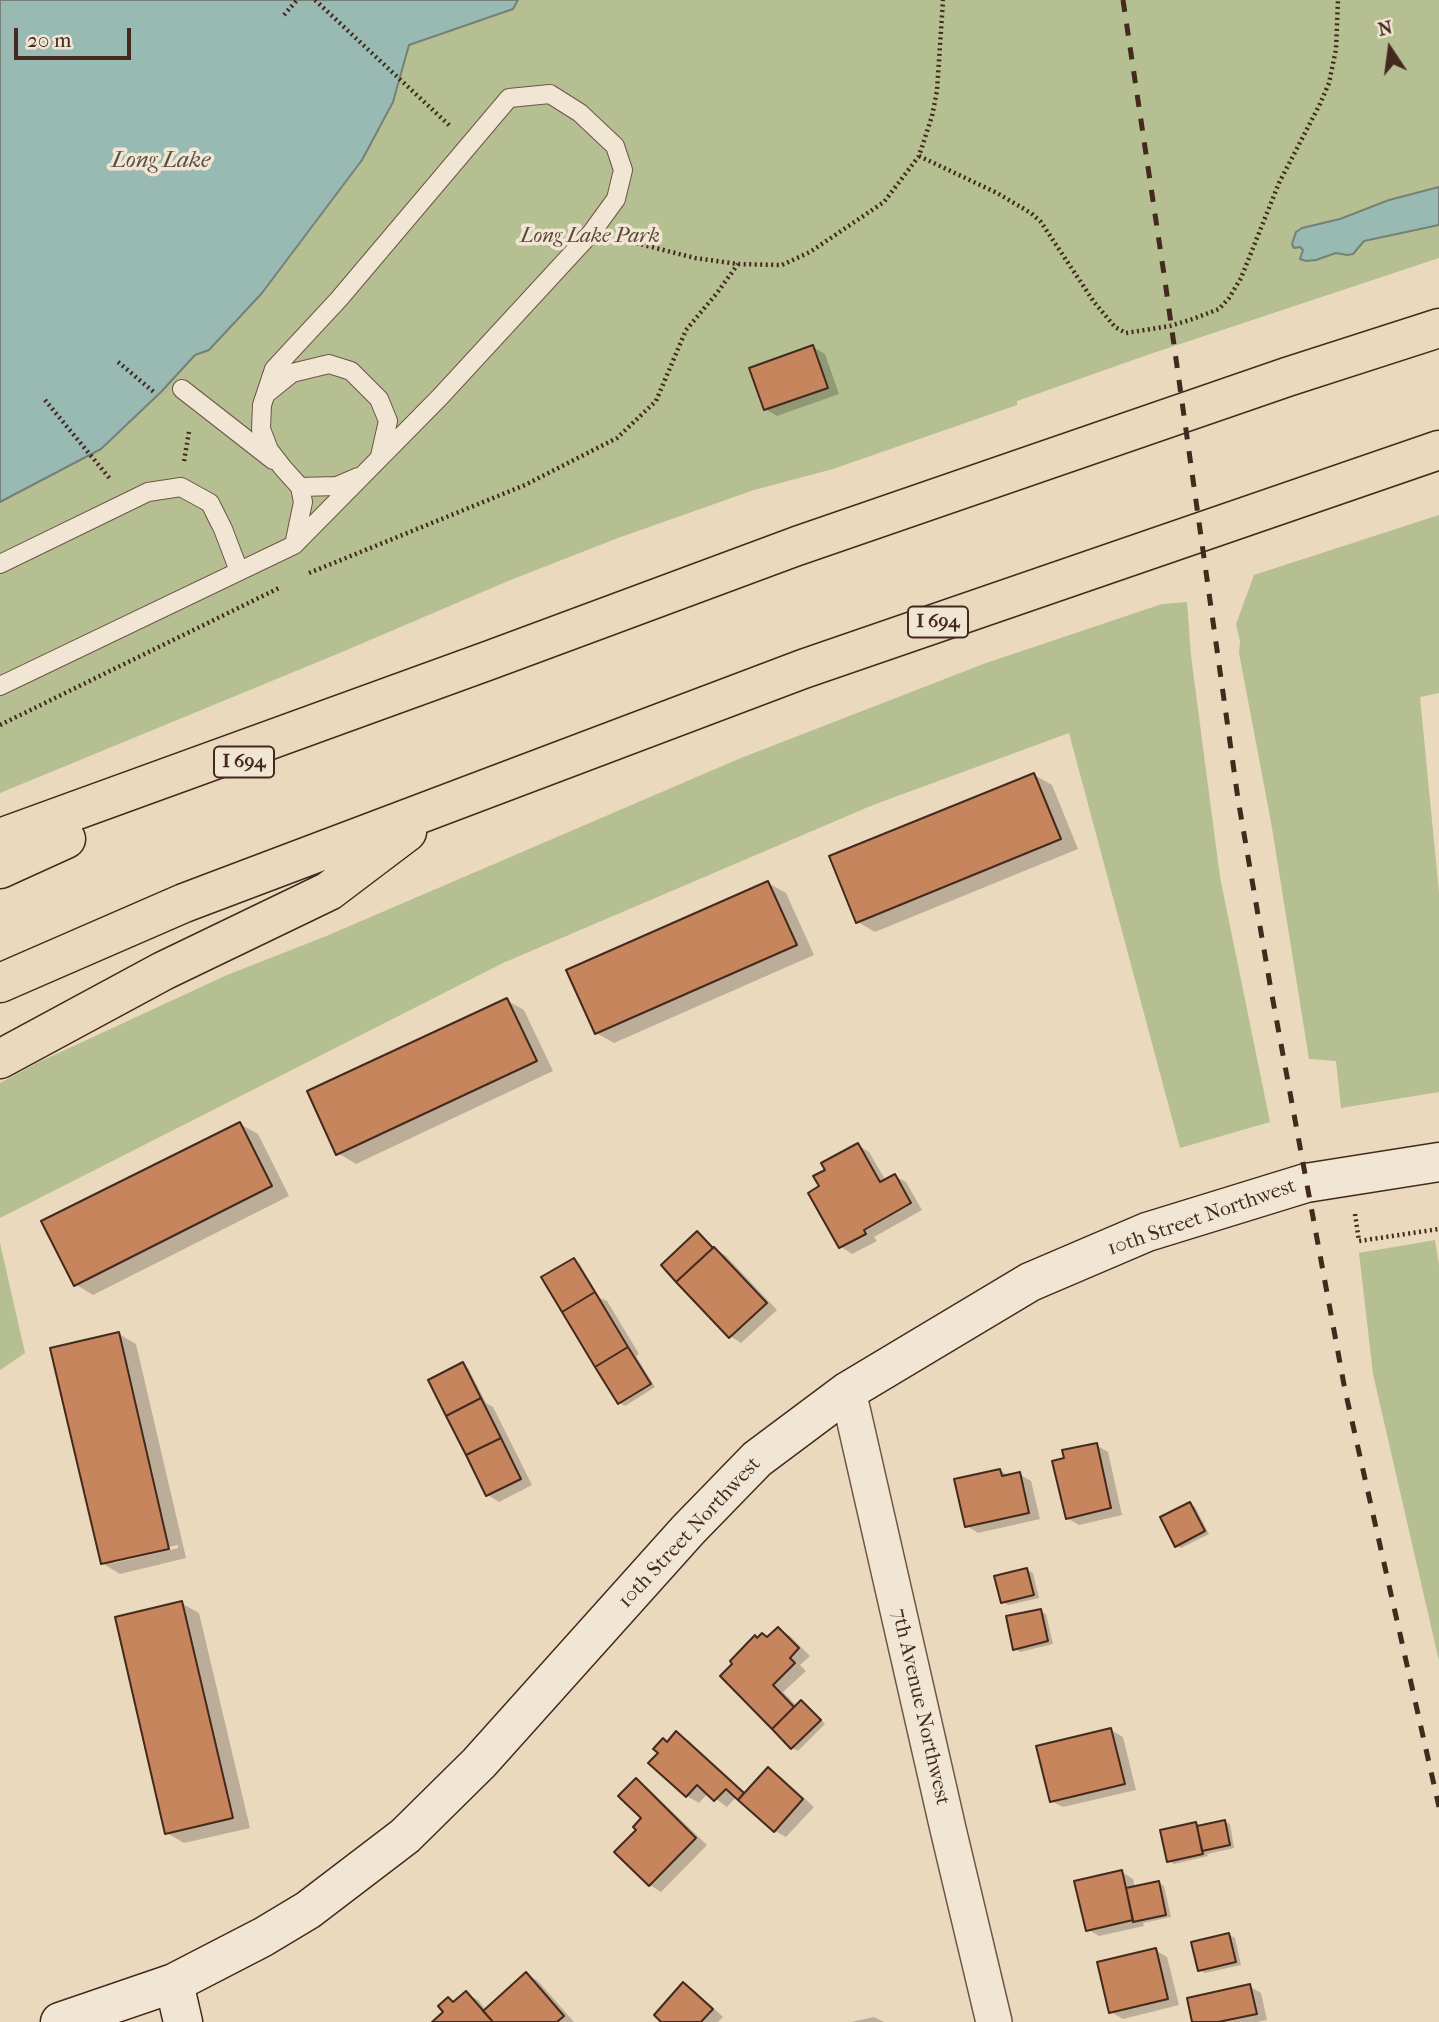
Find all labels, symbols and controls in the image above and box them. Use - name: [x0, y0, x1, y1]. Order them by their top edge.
- scale bar: [18, 14, 135, 58]
- north arrow: [1355, 14, 1425, 84]
- text: N: [1376, 16, 1395, 41]
- text: 20 m: [27, 28, 71, 52]
- water label: Long Lake: [112, 147, 210, 175]
- park label: Long Lake Park: [520, 224, 660, 250]
- road number: I 694: [908, 607, 968, 638]
- road number: I 694: [214, 747, 274, 778]
- street label: 10th Street Northwest: [1105, 1174, 1299, 1262]
- street label: 10th Street Northwest: [613, 1452, 767, 1614]
- street label: 7th Avenue Northwest: [885, 1606, 955, 1808]

